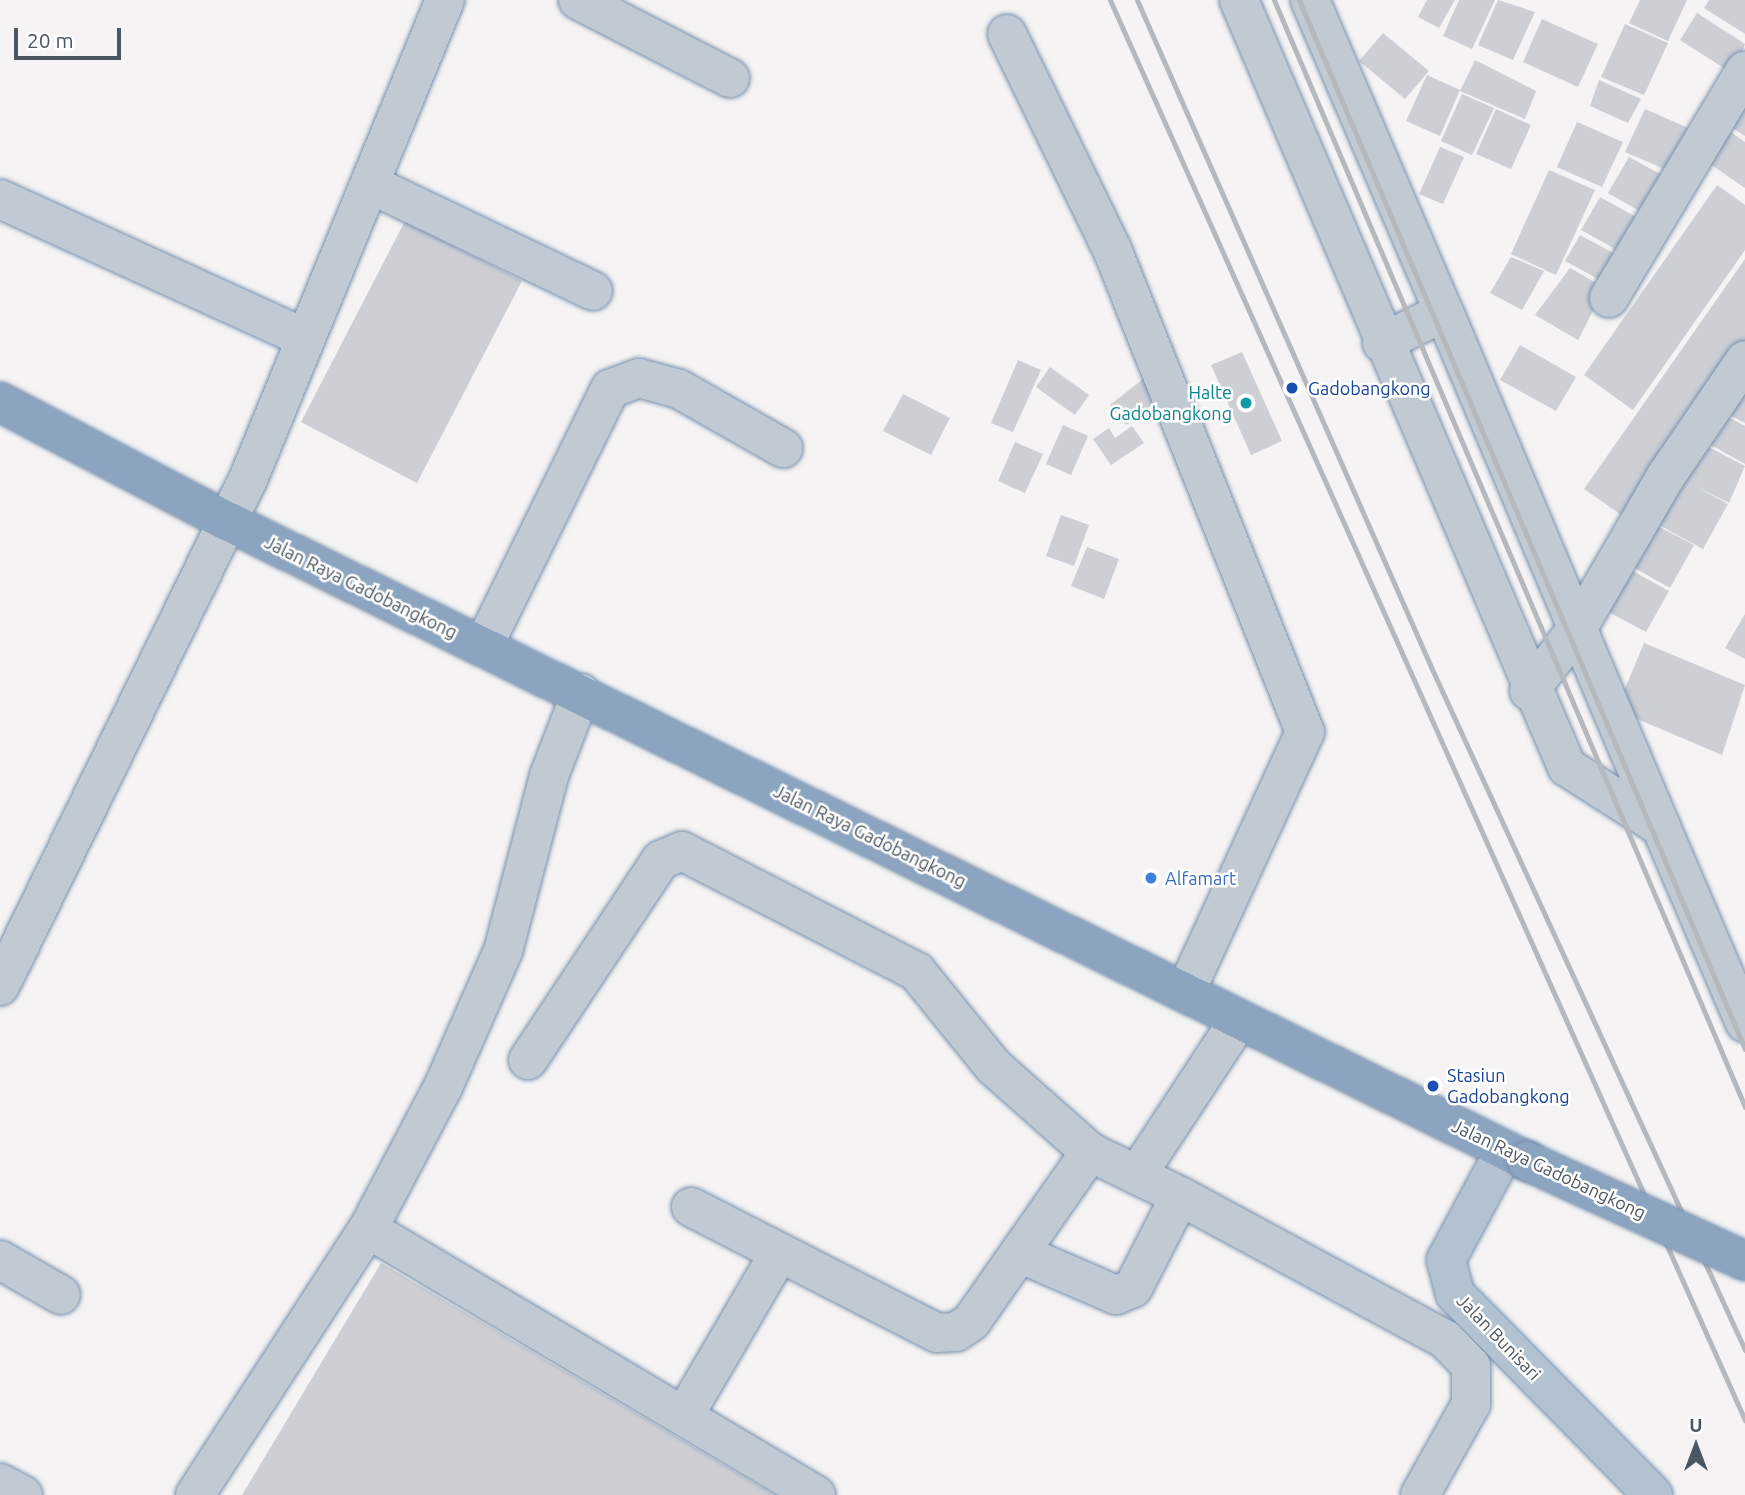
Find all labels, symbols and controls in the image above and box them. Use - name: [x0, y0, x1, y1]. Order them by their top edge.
- scale bar: [18, 14, 124, 58]
- text: 20 m: [27, 28, 74, 52]
- place label: Gadobangkong: [1308, 377, 1431, 399]
- marker: Gadobangkong: [1282, 378, 1302, 398]
- place label: Halte Gadobangkong: [1109, 382, 1232, 424]
- marker: Halte Gadobangkong: [1238, 395, 1254, 411]
- street label: Jalan Raya Gadobangkong: [261, 531, 461, 643]
- street label: Jalan Raya Gadobangkong: [770, 780, 970, 892]
- place label: Alfamart: [1165, 867, 1236, 889]
- marker: Alfamart: [1143, 870, 1159, 886]
- place label: Stasiun Gadobangkong: [1447, 1065, 1570, 1108]
- marker: Stasiun Gadobangkong: [1425, 1078, 1441, 1094]
- street label: Jalan Raya Gadobangkong: [1449, 1115, 1649, 1223]
- street label: Jalan Bunisari: [1453, 1290, 1545, 1384]
- north arrow: [1661, 1411, 1731, 1481]
- text: U: [1689, 1414, 1703, 1436]

